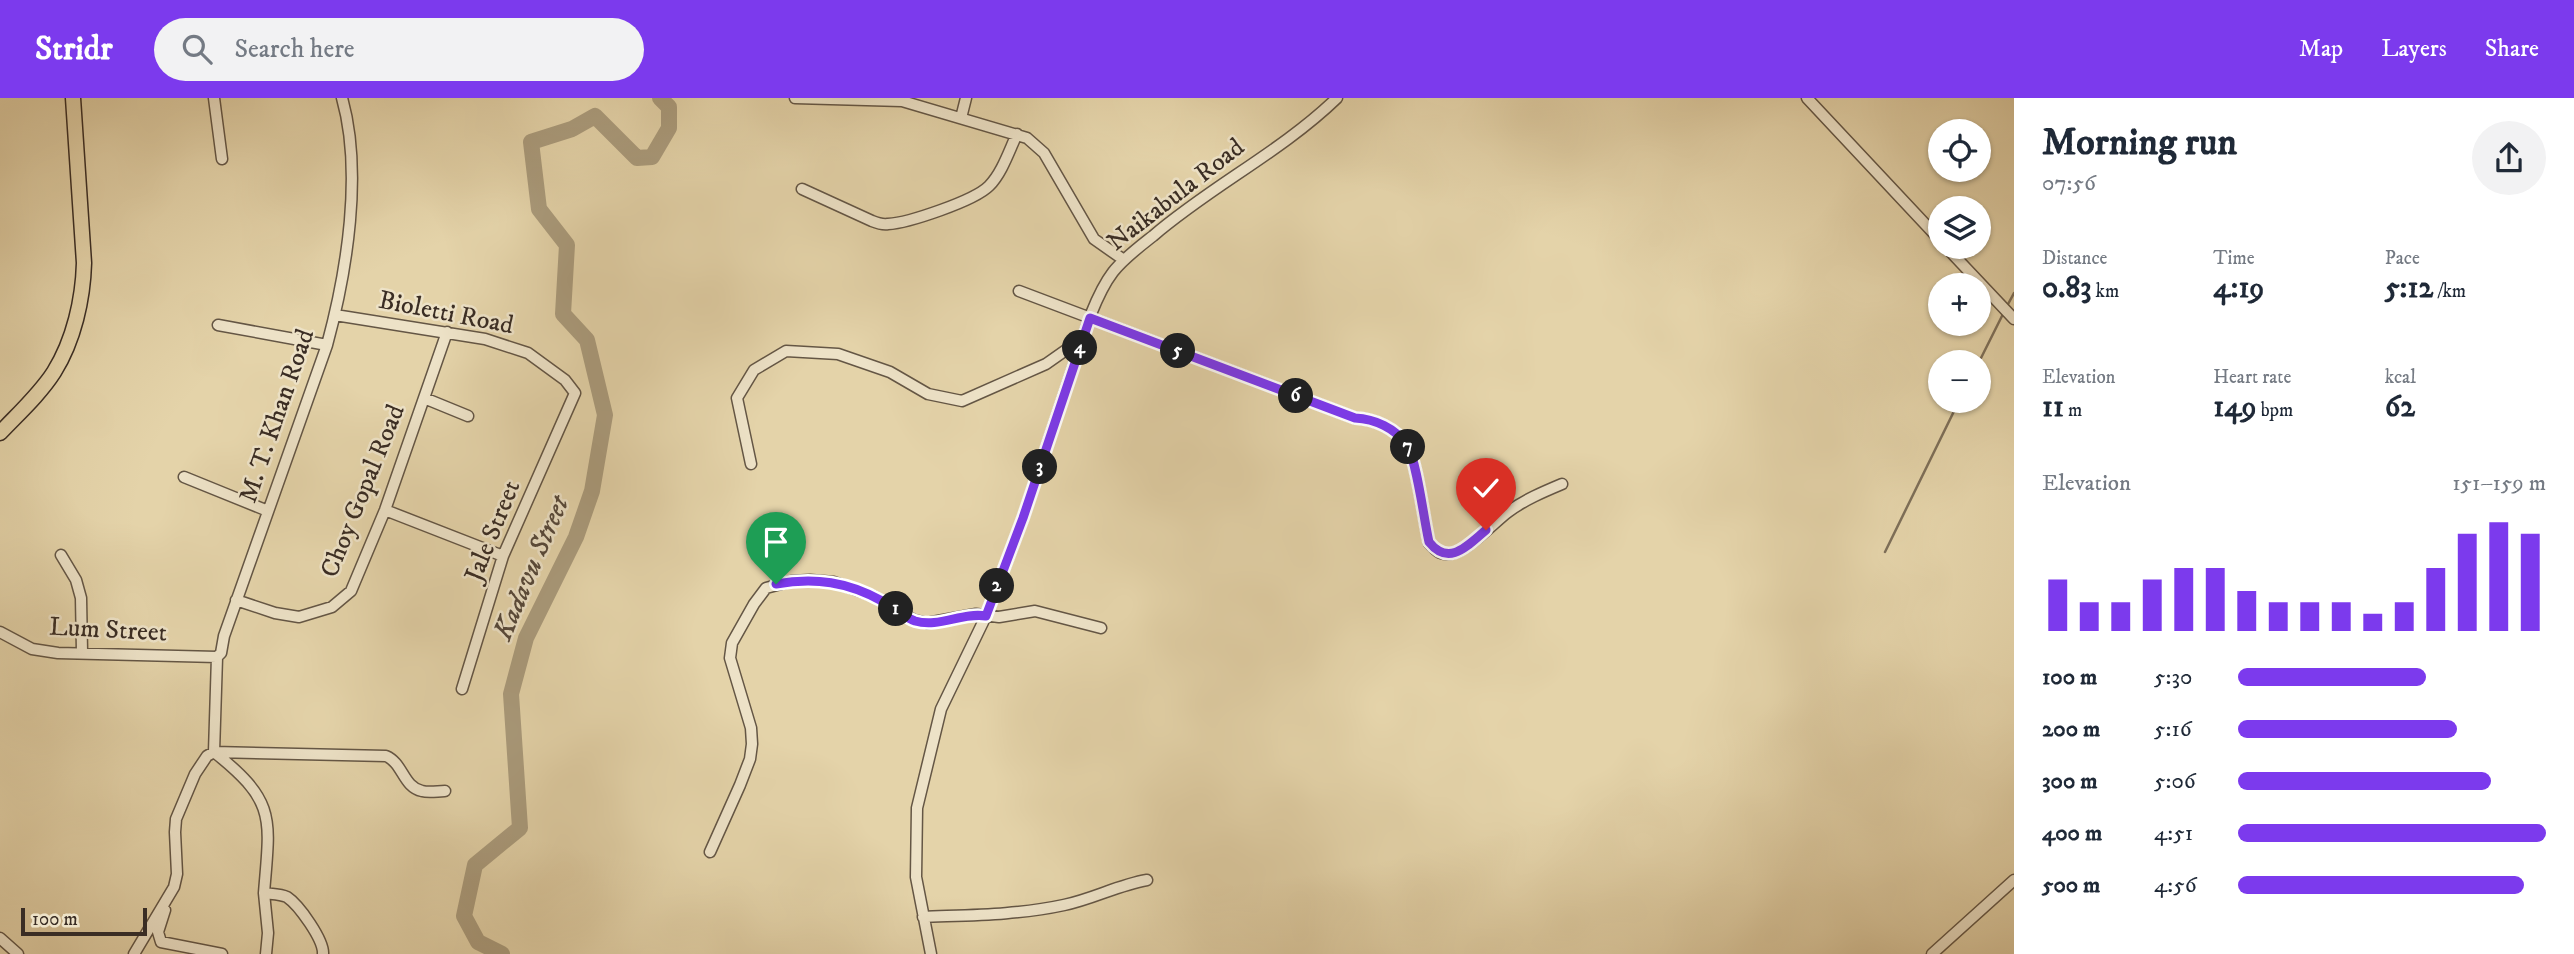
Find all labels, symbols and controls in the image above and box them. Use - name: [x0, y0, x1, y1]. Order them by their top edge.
- search box: [154, 18, 644, 81]
- text: Stridr: [35, 29, 112, 70]
- icon: search: [178, 30, 216, 68]
- text: Search here: [234, 33, 355, 66]
- text: Map: [2299, 34, 2343, 64]
- text: Layers: [2381, 34, 2447, 64]
- text: Share: [2485, 34, 2539, 64]
- map controls: [1928, 119, 1991, 413]
- button: locate: [1928, 119, 1991, 182]
- text: Morning run: [2042, 119, 2237, 167]
- button: share: [2472, 121, 2546, 195]
- street label: Naikabula Road: [1101, 131, 1251, 259]
- text: 07:56: [2042, 169, 2096, 198]
- button: layers: [1928, 196, 1991, 259]
- text: Distance: [2042, 247, 2107, 270]
- text: Time: [2213, 247, 2255, 270]
- text: Pace: [2385, 247, 2420, 270]
- text: 0.83: [2042, 270, 2091, 307]
- text: 4:19: [2213, 270, 2264, 307]
- text: 5:12: [2385, 270, 2433, 307]
- button: +: [1928, 273, 1991, 336]
- text: km: [2091, 280, 2119, 303]
- text: /km: [2433, 280, 2466, 303]
- street label: Bioletti Road: [376, 284, 516, 342]
- street label: M. T. Khan Road: [232, 325, 322, 507]
- pin: 4: [1062, 330, 1098, 366]
- pin: 5: [1160, 334, 1196, 368]
- text: 4: [1074, 336, 1085, 359]
- text: 5: [1173, 339, 1182, 362]
- button: −: [1928, 350, 1991, 413]
- text: Elevation: [2042, 366, 2116, 389]
- text: Heart rate: [2213, 366, 2291, 389]
- text: kcal: [2385, 366, 2416, 389]
- pin: 6: [1278, 378, 1314, 414]
- text: 6: [1291, 384, 1300, 407]
- text: 11: [2042, 389, 2064, 426]
- text: 149: [2213, 389, 2257, 426]
- text: 62: [2385, 389, 2415, 426]
- text: m: [2064, 399, 2082, 422]
- text: bpm: [2257, 399, 2293, 422]
- street label: Choy Gopal Road: [313, 400, 413, 582]
- pin: 7: [1390, 430, 1426, 464]
- text: 7: [1402, 435, 1413, 458]
- pin: 3: [1023, 450, 1058, 484]
- text: 3: [1036, 455, 1043, 478]
- pin: [1456, 458, 1516, 530]
- icon: check: [1467, 469, 1505, 507]
- text: Elevation: [2042, 469, 2131, 498]
- text: 151–159 m: [2452, 469, 2546, 498]
- street label: Jale Street: [457, 475, 528, 588]
- water label: Kadavu Street: [485, 488, 578, 646]
- pin: [746, 512, 806, 584]
- icon: arrive: [757, 523, 795, 561]
- pin: 2: [979, 568, 1014, 603]
- text: 2: [992, 574, 1001, 597]
- pin: 1: [878, 592, 914, 626]
- text: 1: [892, 597, 899, 620]
- street label: Lum Street: [48, 610, 168, 650]
- text: 100 m: [2042, 663, 2097, 692]
- text: 5:30: [2154, 663, 2192, 692]
- text: 200 m: [2042, 715, 2100, 744]
- text: 5:16: [2154, 715, 2192, 744]
- text: 300 m: [2042, 767, 2098, 796]
- text: 5:06: [2154, 767, 2196, 796]
- text: 400 m: [2042, 819, 2102, 848]
- text: 4:51: [2154, 819, 2193, 848]
- text: 500 m: [2042, 871, 2100, 900]
- text: 4:56: [2154, 871, 2197, 900]
- scale bar: [21, 905, 147, 937]
- text: 100 m: [32, 908, 78, 931]

